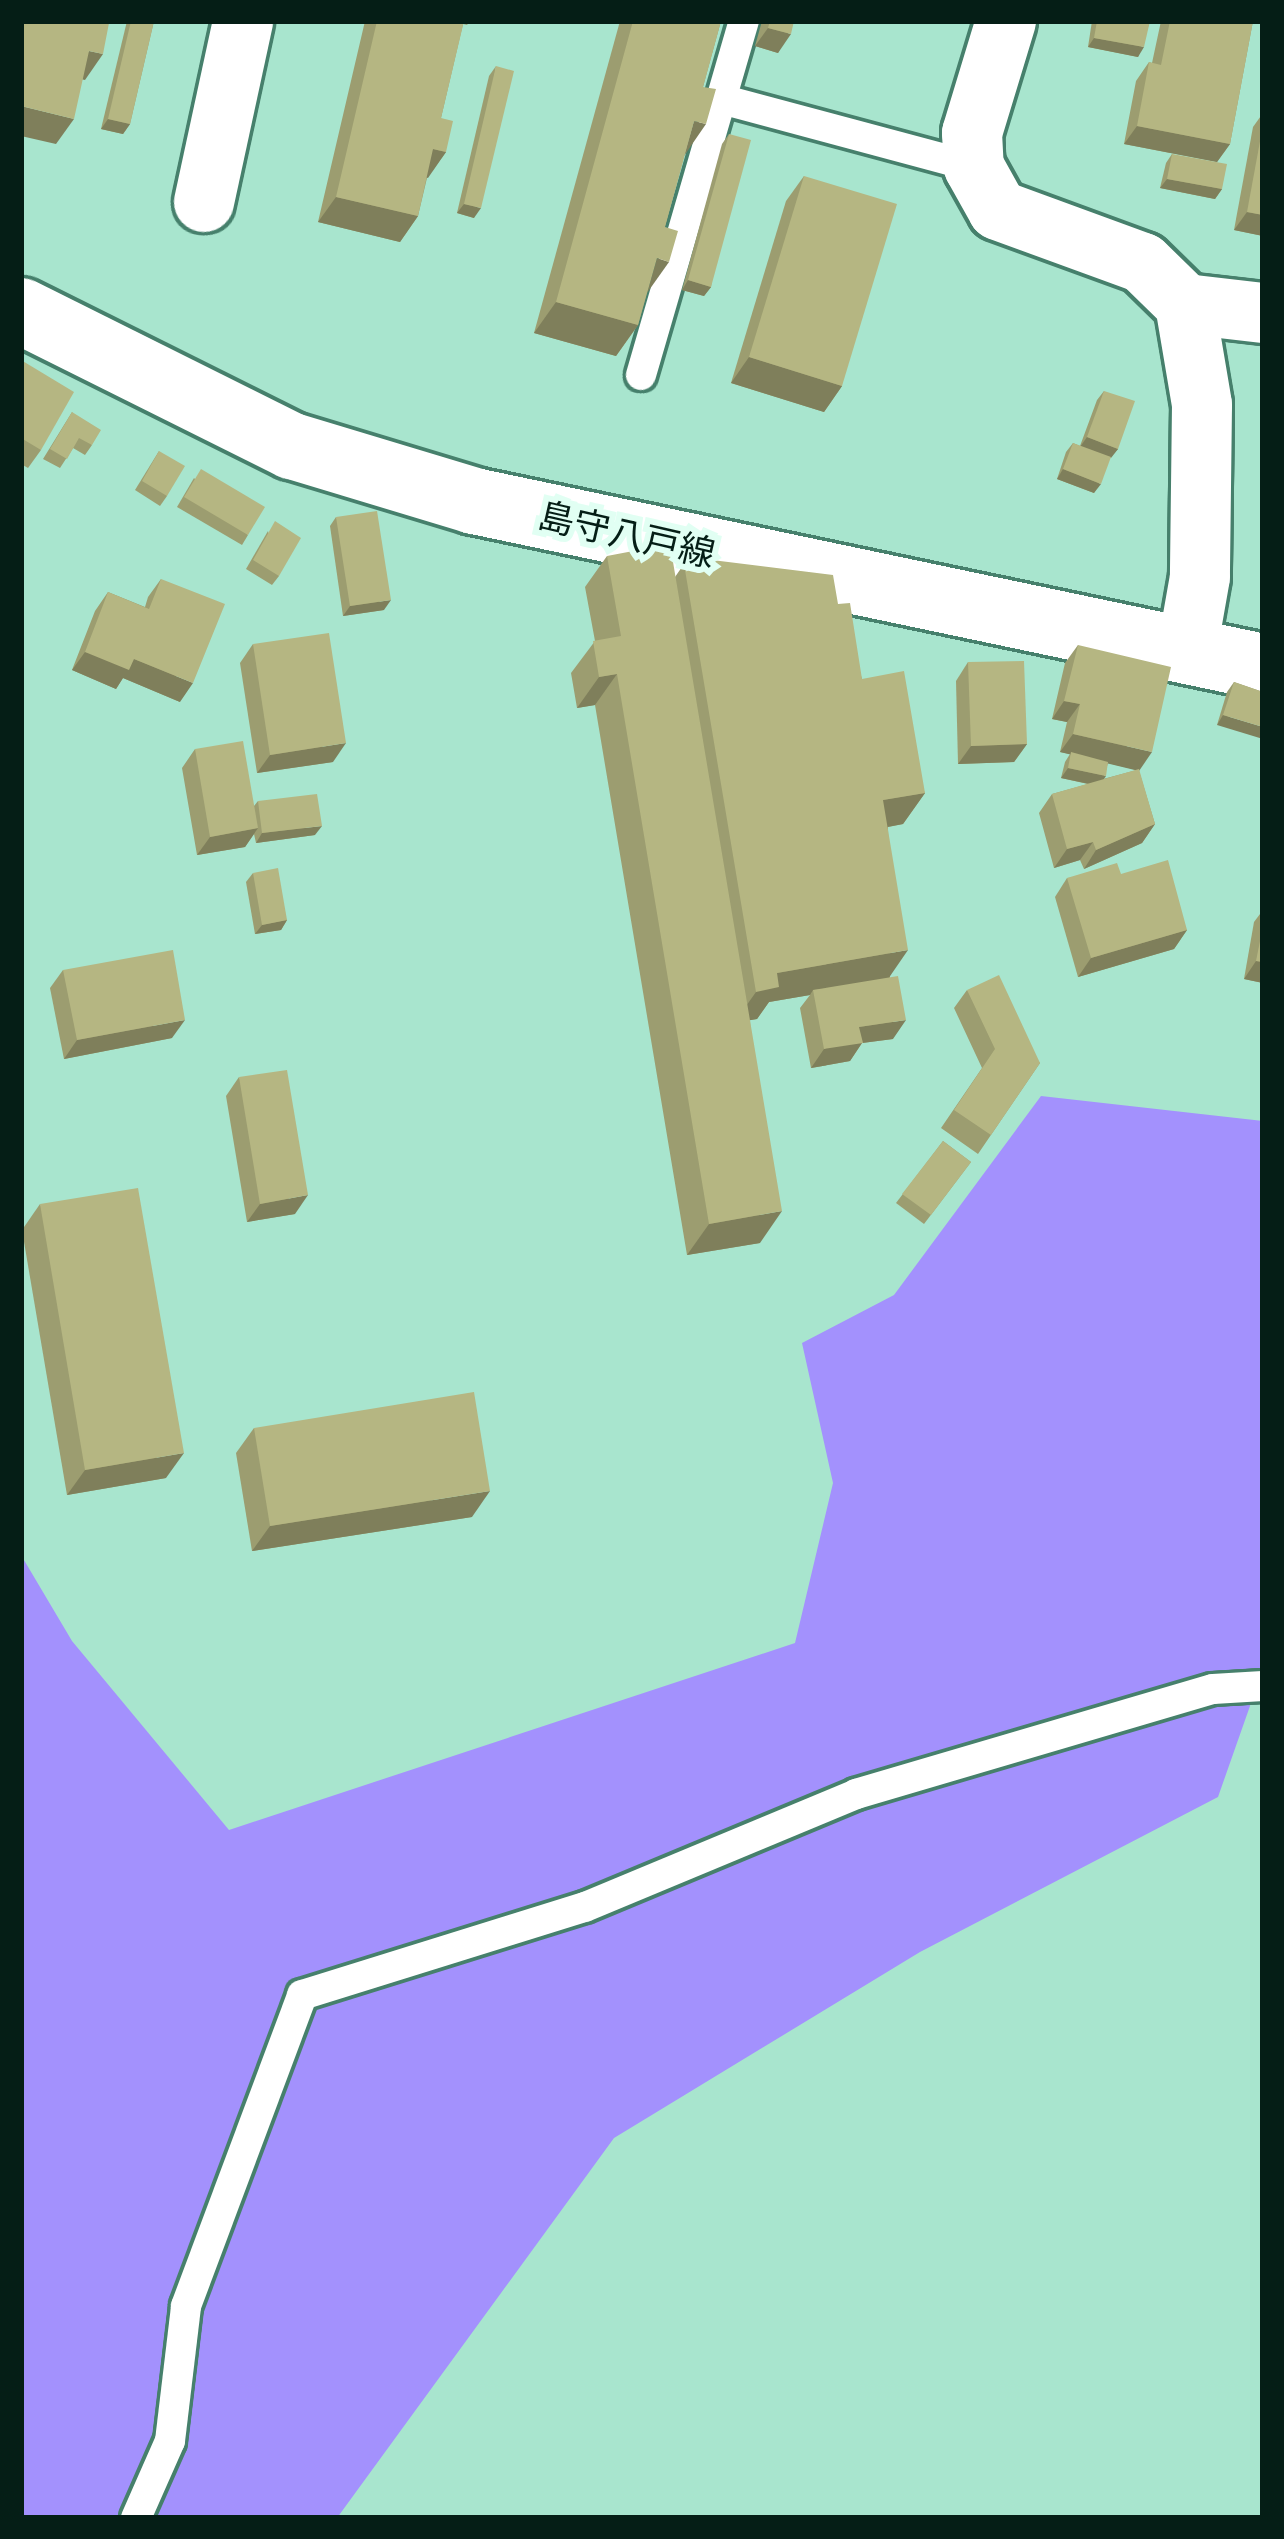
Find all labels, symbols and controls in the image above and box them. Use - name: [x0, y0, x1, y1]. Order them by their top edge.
- street label: 島守八戸線: [534, 493, 720, 575]

